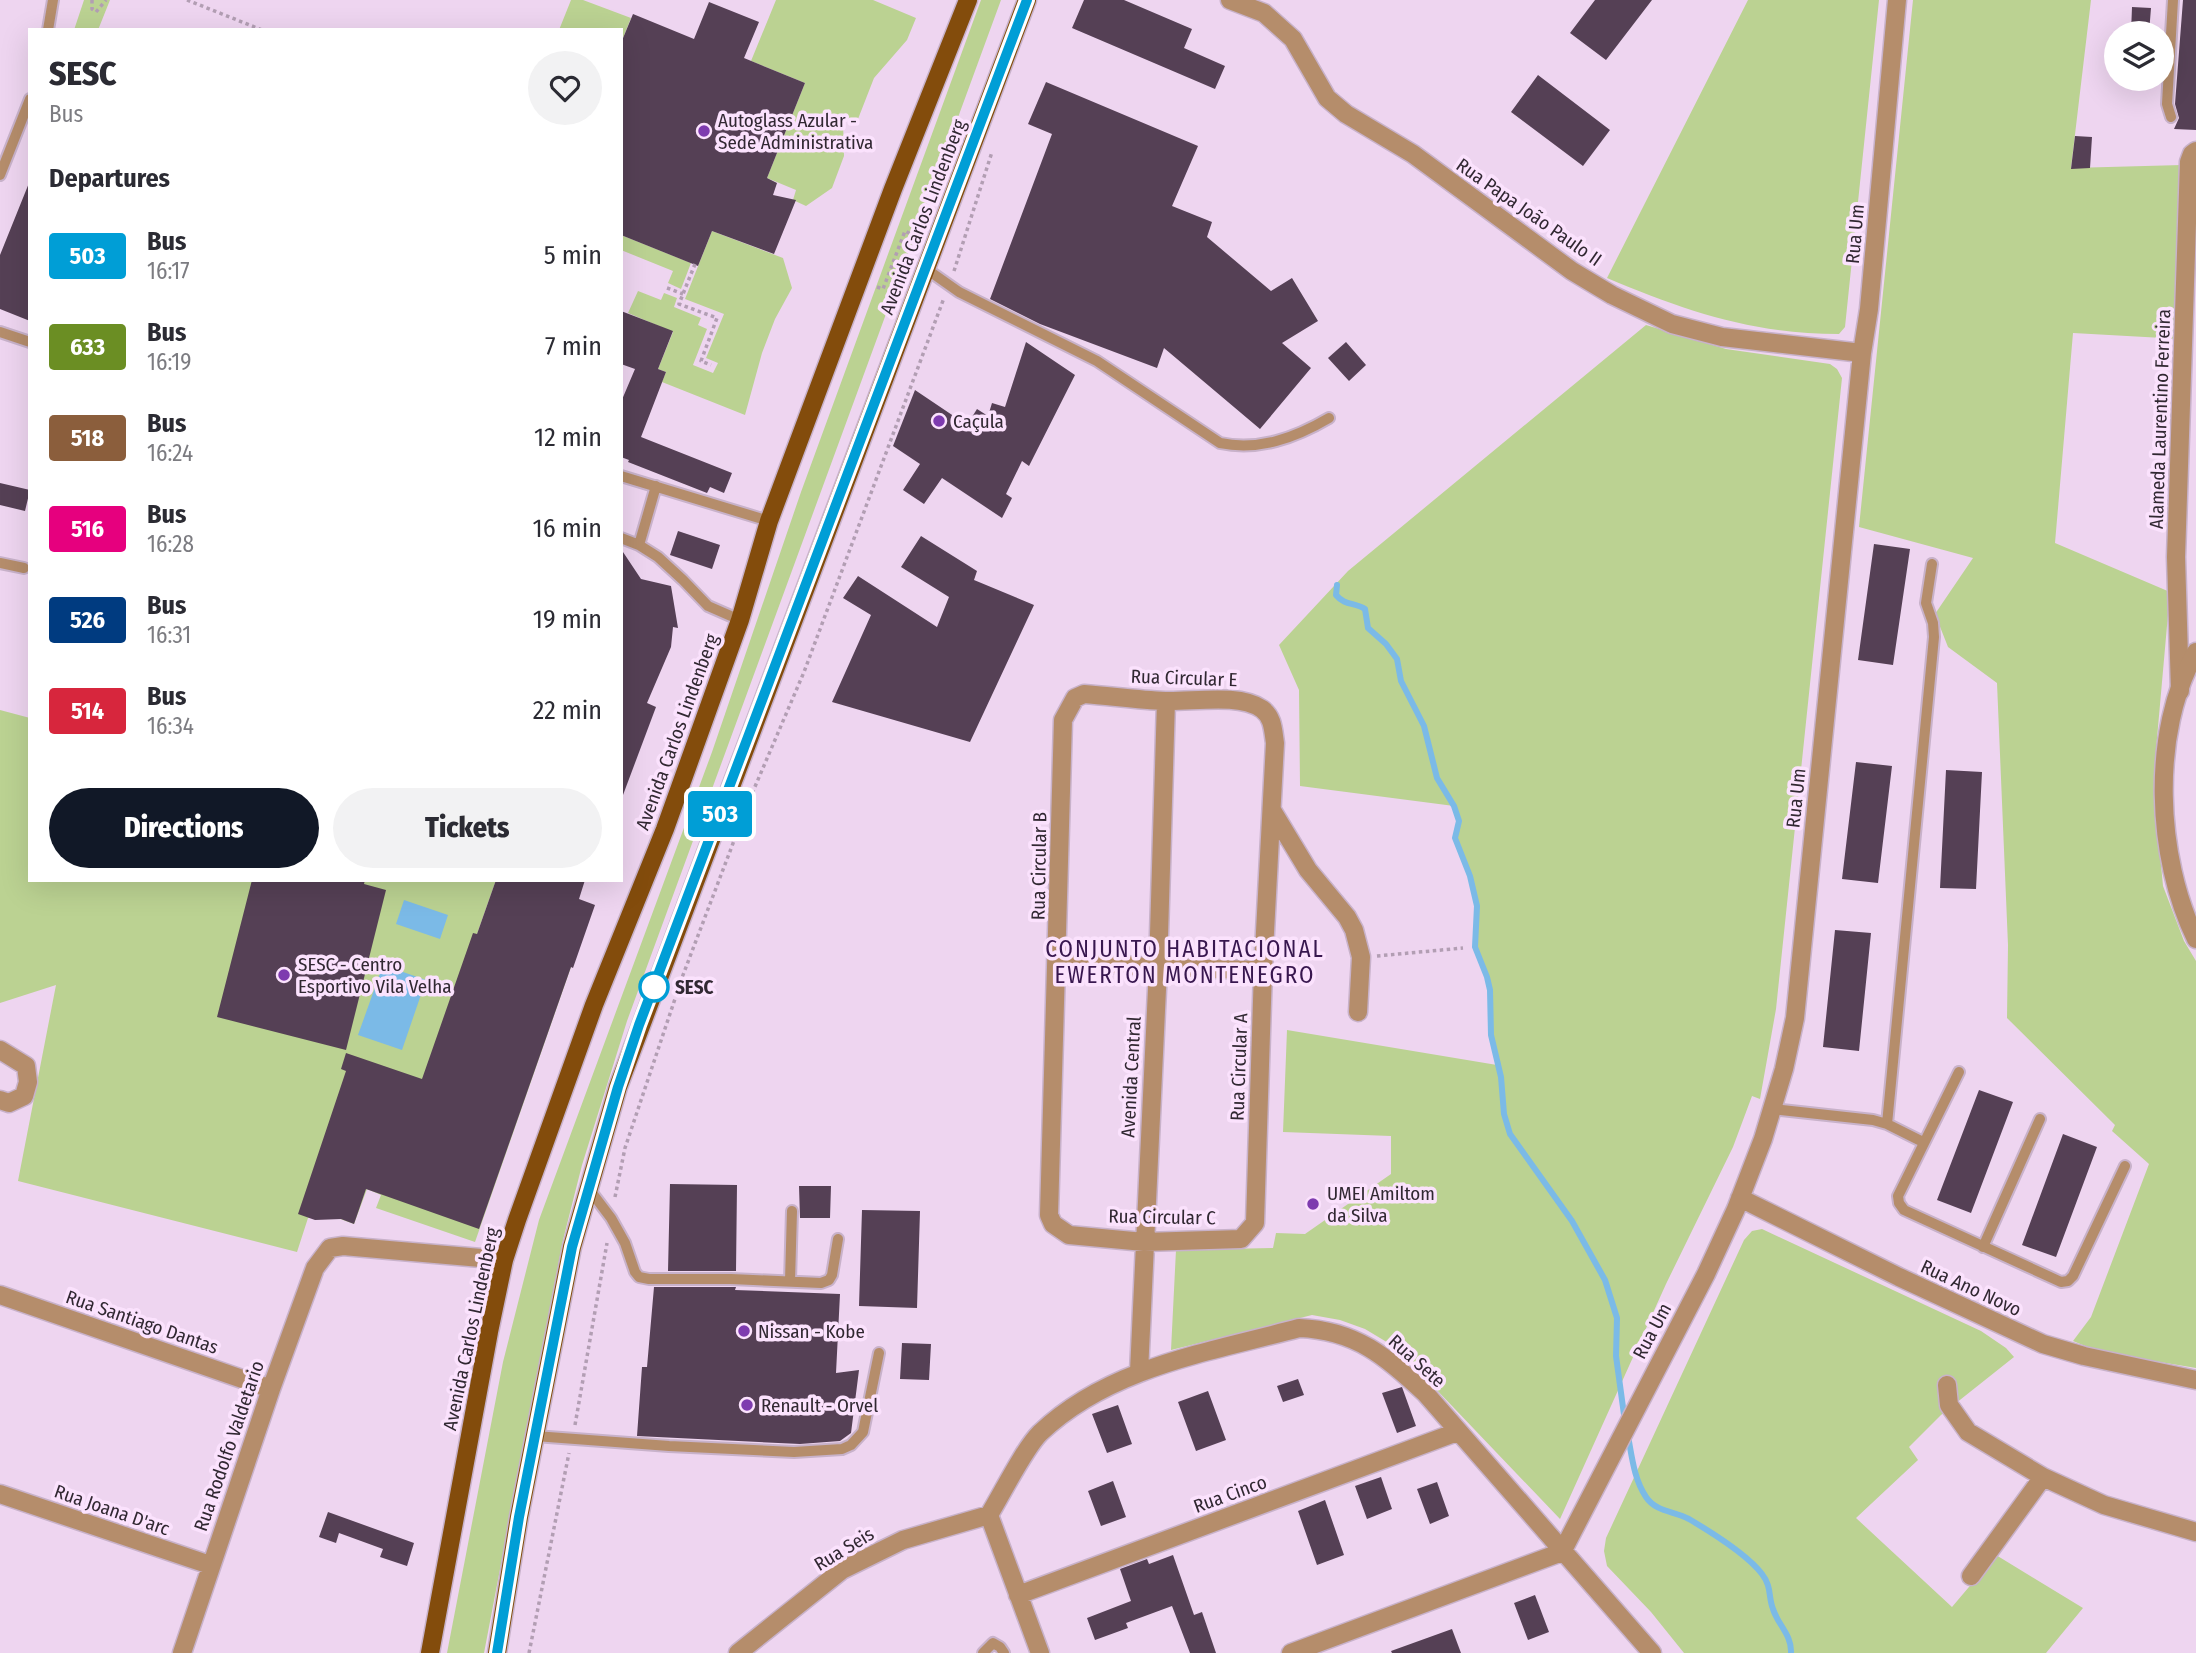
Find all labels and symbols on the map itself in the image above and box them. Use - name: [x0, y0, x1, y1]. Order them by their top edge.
- place label: Autoglass Azular - Sede Administrativa: [718, 109, 873, 154]
- street label: Avenida Carlos Lindenberg: [875, 116, 971, 318]
- marker: Autoglass Azular - Sede Administrativa: [696, 123, 712, 139]
- street label: Rua Papa João Paulo II: [1452, 153, 1606, 271]
- street label: Rua Um: [1841, 203, 1869, 265]
- street label: Alameda Laurentino Ferreira: [2145, 309, 2175, 529]
- place label: Caçula: [953, 410, 1004, 433]
- marker: Caçula: [931, 413, 947, 429]
- street label: Avenida Carlos Lindenberg: [631, 631, 723, 833]
- street label: Rua Circular E: [1130, 665, 1238, 691]
- street label: Rua Um: [1781, 767, 1811, 829]
- line badge: 503: [680, 791, 760, 837]
- street label: Rua Circular B: [1027, 812, 1051, 920]
- district label: CONJUNTO HABITACIONAL EWERTON MONTENEGRO: [1045, 935, 1325, 989]
- place label: SESC - Centro Esportivo Vila Velha: [298, 953, 452, 998]
- marker: SESC - Centro Esportivo Vila Velha: [276, 967, 292, 983]
- marker: SESC: [639, 972, 669, 1002]
- place label: SESC: [675, 976, 714, 999]
- street label: Rua Circular A: [1226, 1013, 1252, 1121]
- street label: Avenida Central: [1116, 1016, 1146, 1138]
- place label: UMEI Amiltom da Silva: [1327, 1182, 1435, 1227]
- marker: UMEI Amiltom da Silva: [1305, 1196, 1321, 1212]
- street label: Rua Circular C: [1108, 1205, 1216, 1229]
- street label: Avenida Carlos Lindenberg: [438, 1225, 504, 1433]
- street label: Rua Ano Novo: [1917, 1255, 2025, 1321]
- street label: Rua Santiago Dantas: [63, 1285, 221, 1359]
- street label: Rua Um: [1628, 1299, 1676, 1363]
- place label: Nissan - Kobe: [758, 1320, 865, 1343]
- marker: Nissan - Kobe: [736, 1323, 752, 1339]
- street label: Rua Sete: [1384, 1330, 1450, 1392]
- street label: Rua Rodolfo Valdetario: [189, 1358, 269, 1534]
- place label: Renault - Orvel: [761, 1394, 878, 1417]
- marker: Renault - Orvel: [739, 1397, 755, 1413]
- street label: Rua Cinco: [1190, 1470, 1270, 1518]
- street label: Rua Joana D'arc: [51, 1480, 173, 1540]
- street label: Rua Seis: [810, 1522, 878, 1576]

